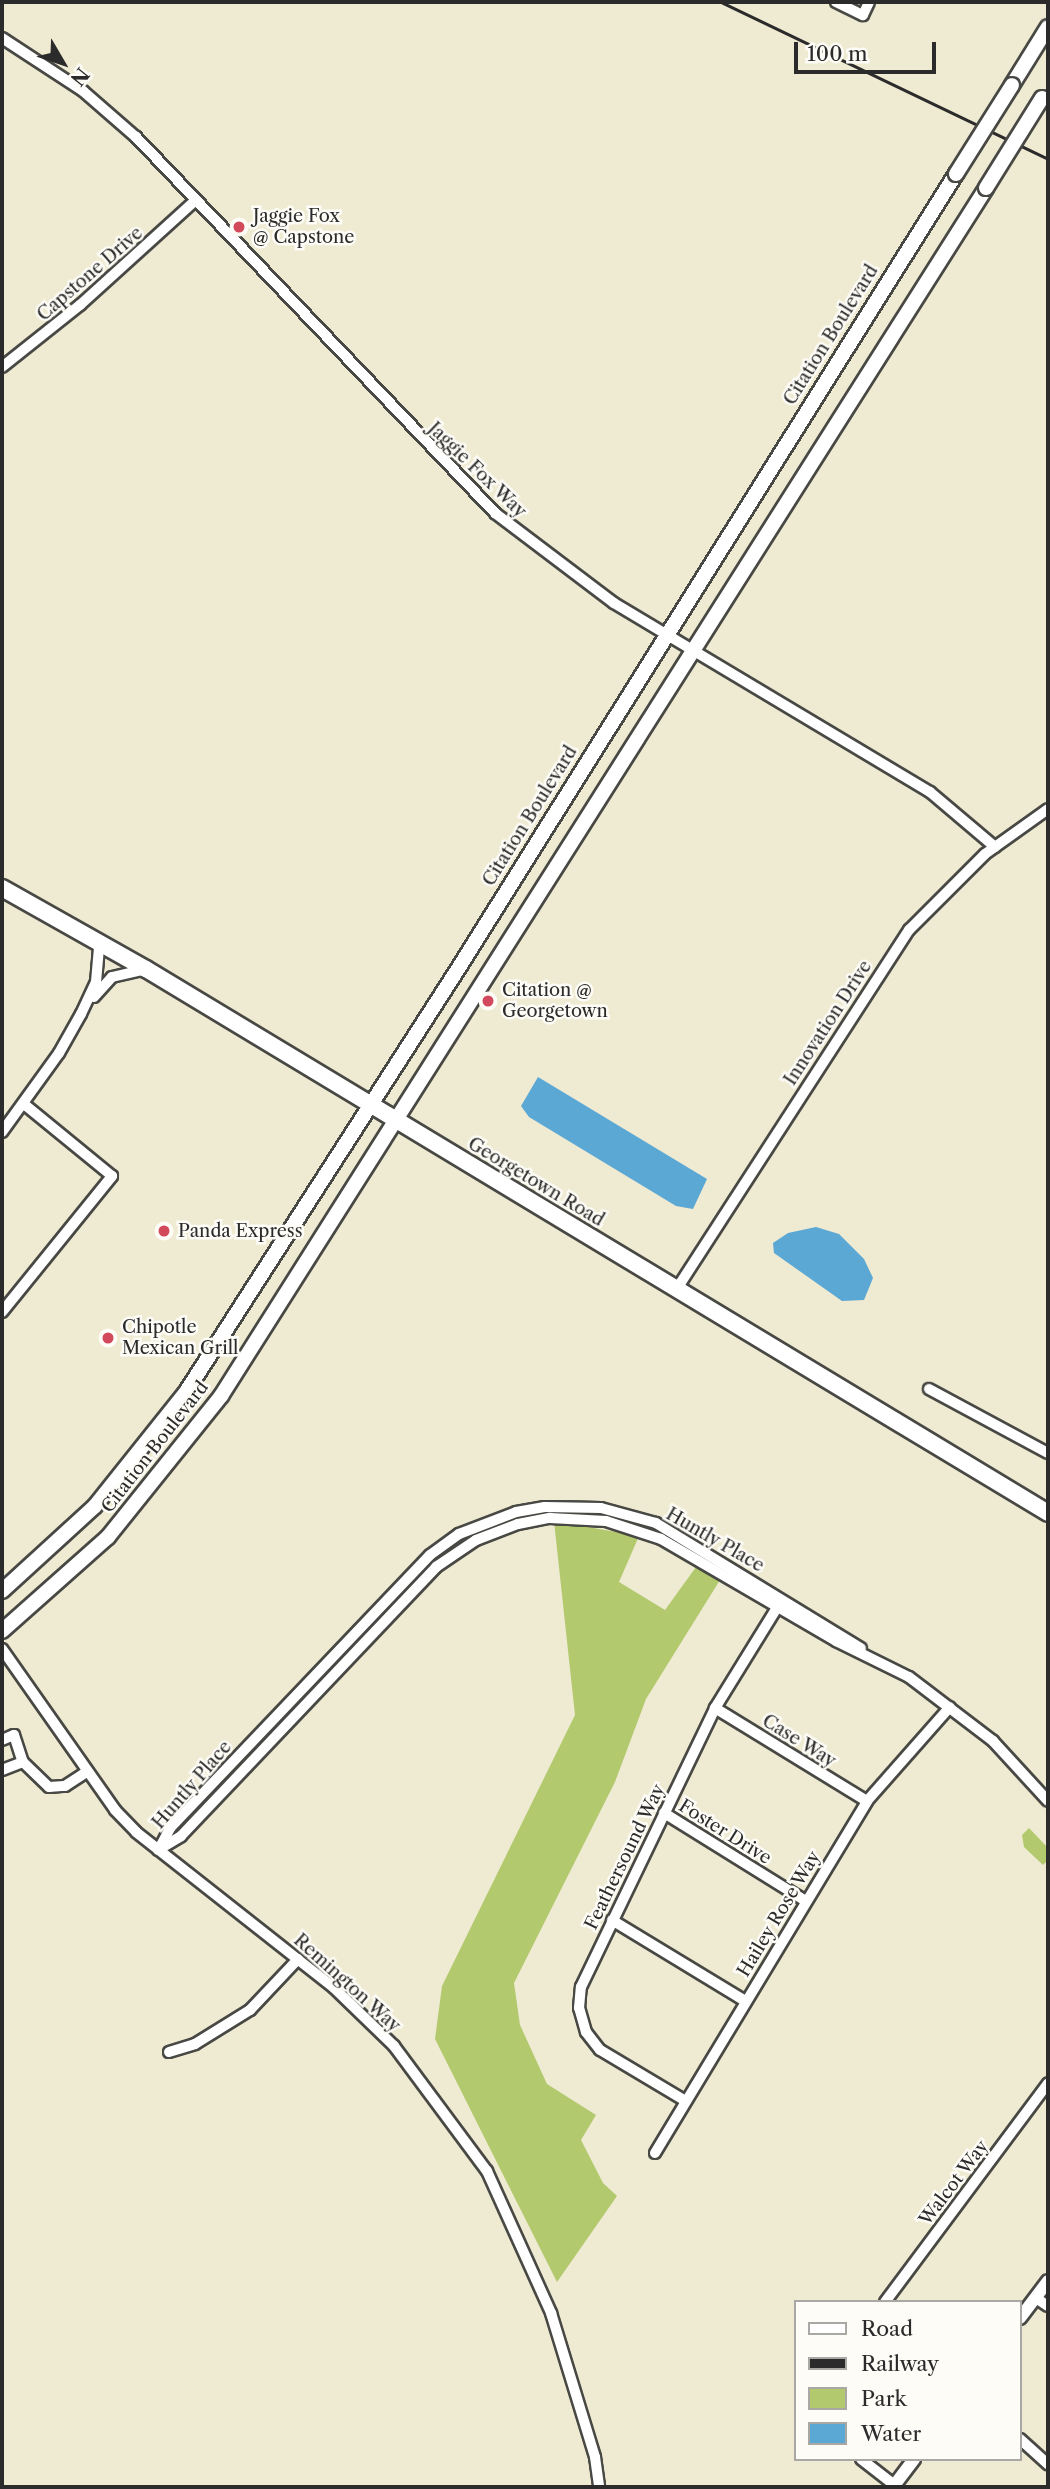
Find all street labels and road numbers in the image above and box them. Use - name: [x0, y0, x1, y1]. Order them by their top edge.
- street label: Capstone Drive: [33, 222, 147, 326]
- street label: Citation Boulevard: [779, 261, 883, 409]
- street label: Jaggie Fox Way: [423, 417, 531, 523]
- street label: Citation Boulevard: [478, 742, 582, 890]
- street label: Innovation Drive: [780, 957, 876, 1089]
- street label: Georgetown Road: [464, 1133, 608, 1231]
- street label: Citation Boulevard: [97, 1377, 213, 1517]
- street label: Huntly Place: [662, 1503, 768, 1577]
- street label: Case Way: [758, 1710, 840, 1772]
- street label: Huntly Place: [148, 1736, 236, 1834]
- street label: Feathersound Way: [580, 1780, 670, 1934]
- street label: Foster Drive: [675, 1795, 775, 1869]
- street label: Hailey Rose Way: [733, 1847, 825, 1981]
- street label: Remington Way: [289, 1929, 405, 2037]
- street label: Walcot Way: [915, 2136, 993, 2230]

